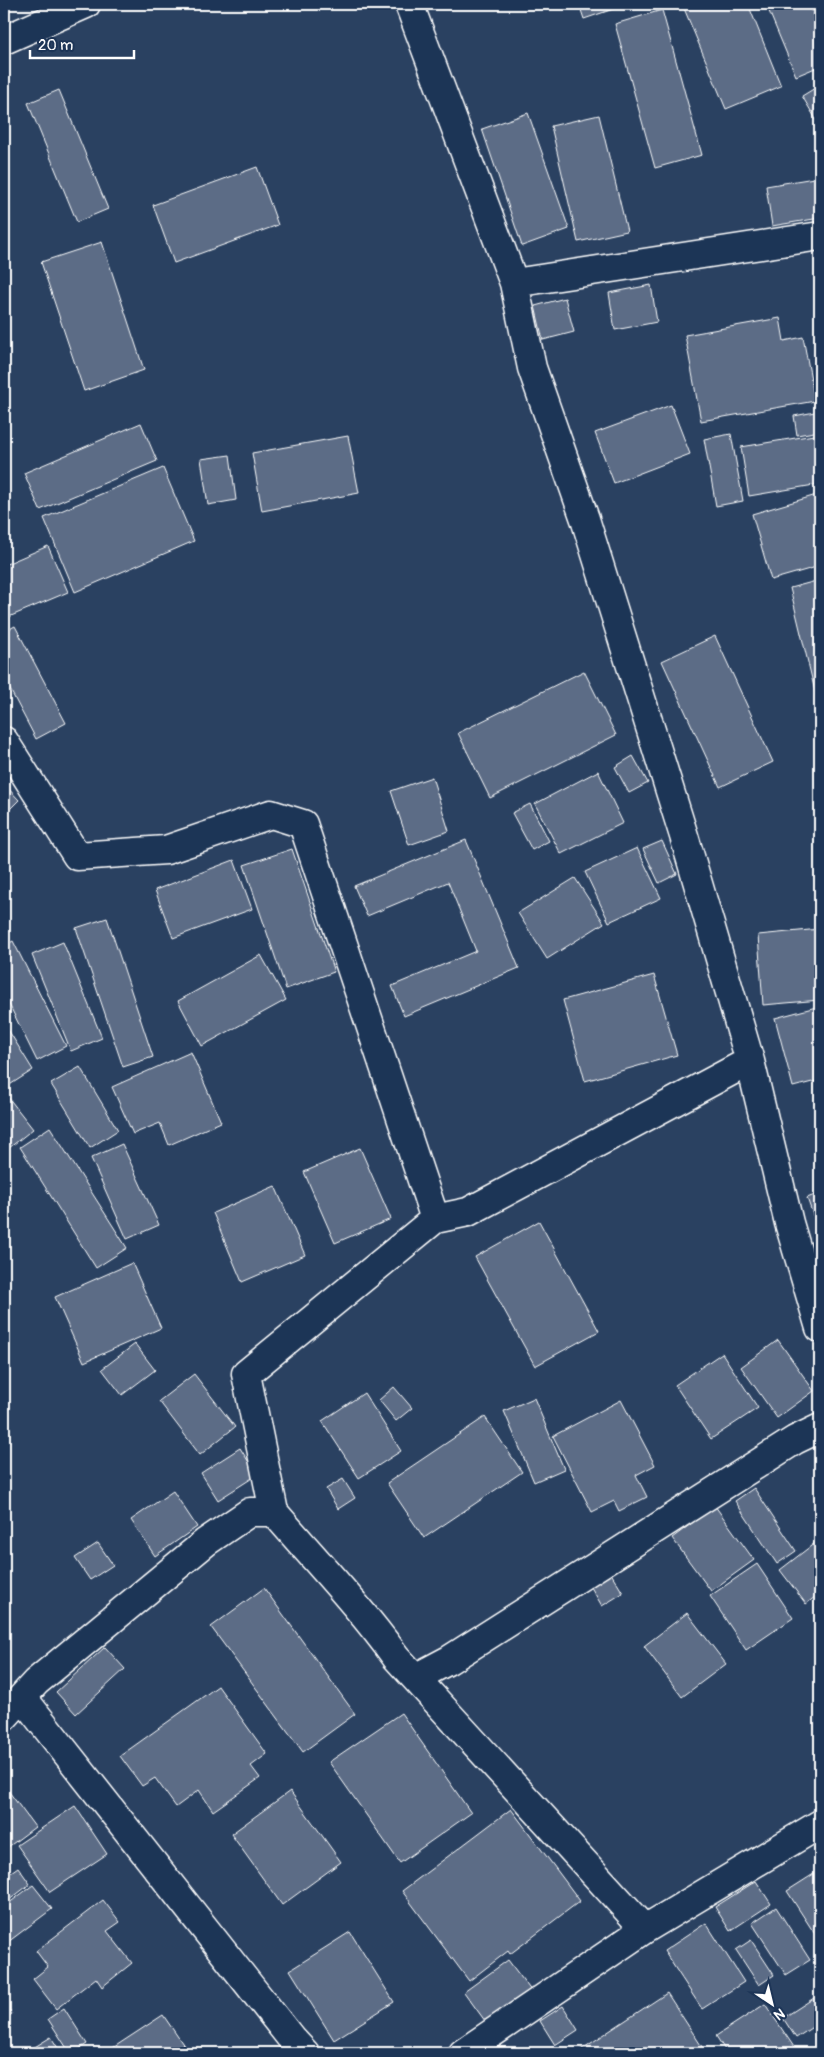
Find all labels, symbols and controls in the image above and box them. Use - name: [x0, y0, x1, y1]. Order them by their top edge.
- scale bar: [30, 28, 134, 60]
- text: 20 m: [38, 36, 73, 55]
- north arrow: [746, 1980, 796, 2030]
- text: N: [770, 2005, 788, 2024]

